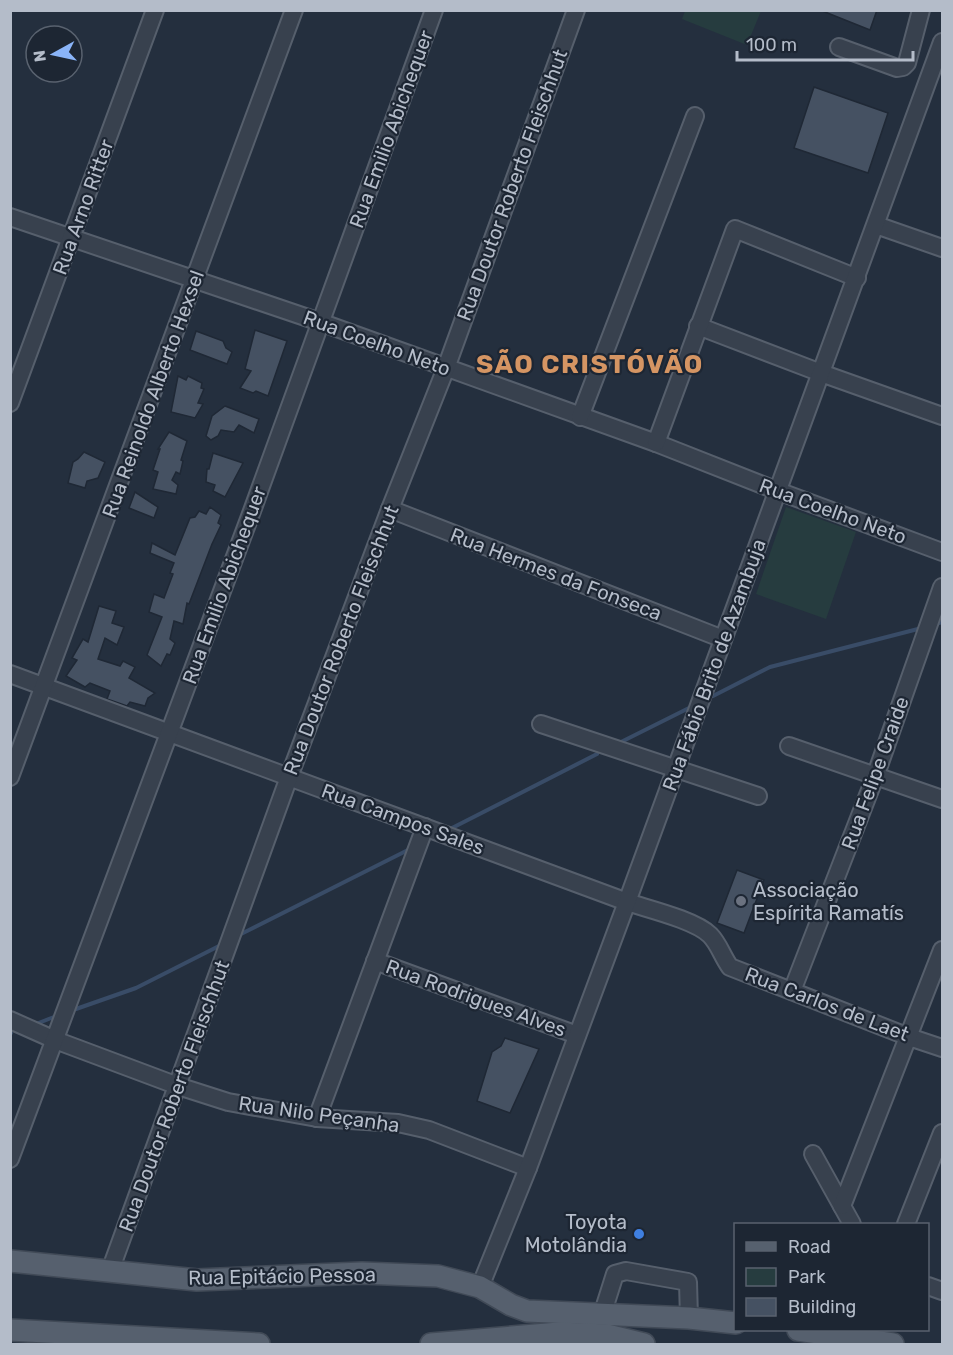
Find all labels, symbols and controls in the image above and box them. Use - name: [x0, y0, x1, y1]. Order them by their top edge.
- north arrow: [24, 24, 84, 84]
- scale bar: [737, 24, 912, 62]
- street label: Rua Emilio Abichequer: [344, 26, 438, 231]
- text: 100 m: [746, 34, 797, 56]
- street label: Rua Doutor Roberto Fleischhut: [452, 46, 572, 324]
- text: N: [29, 49, 50, 63]
- street label: Rua Arno Ritter: [47, 136, 119, 278]
- street label: Rua Reinoldo Alberto Hexsel: [97, 267, 209, 521]
- street label: Rua Coelho Neto: [300, 305, 454, 381]
- district label: SÃO CRISTÓVÃO: [476, 348, 704, 380]
- street label: Rua Coelho Neto: [756, 473, 910, 549]
- street label: Rua Emilio Abichequer: [177, 482, 271, 687]
- street label: Rua Doutor Roberto Fleischhut: [278, 502, 404, 778]
- street label: Rua Hermes da Fonseca: [447, 523, 665, 625]
- street label: Rua Fábio Brito de Azambuja: [657, 536, 771, 794]
- street label: Rua Felipe Craide: [836, 693, 914, 853]
- street label: Rua Campos Sales: [318, 778, 488, 860]
- place label: Associação Espírita Ramatís: [753, 878, 904, 925]
- marker: Associação Espírita Ramatís: [734, 894, 748, 908]
- street label: Rua Rodrigues Alves: [383, 954, 569, 1042]
- street label: Rua Doutor Roberto Fleischhut: [114, 957, 234, 1235]
- street label: Rua Carlos de Laet: [742, 962, 913, 1046]
- street label: Rua Nilo Peçanha: [237, 1091, 401, 1137]
- place label: Toyota Motolândia: [525, 1210, 627, 1257]
- legend: [734, 1223, 929, 1331]
- marker: Toyota Motolândia: [632, 1227, 646, 1241]
- text: Road: [788, 1236, 831, 1258]
- street label: Rua Epitácio Pessoa: [188, 1262, 376, 1290]
- text: Park: [788, 1266, 826, 1288]
- text: Building: [788, 1296, 856, 1318]

